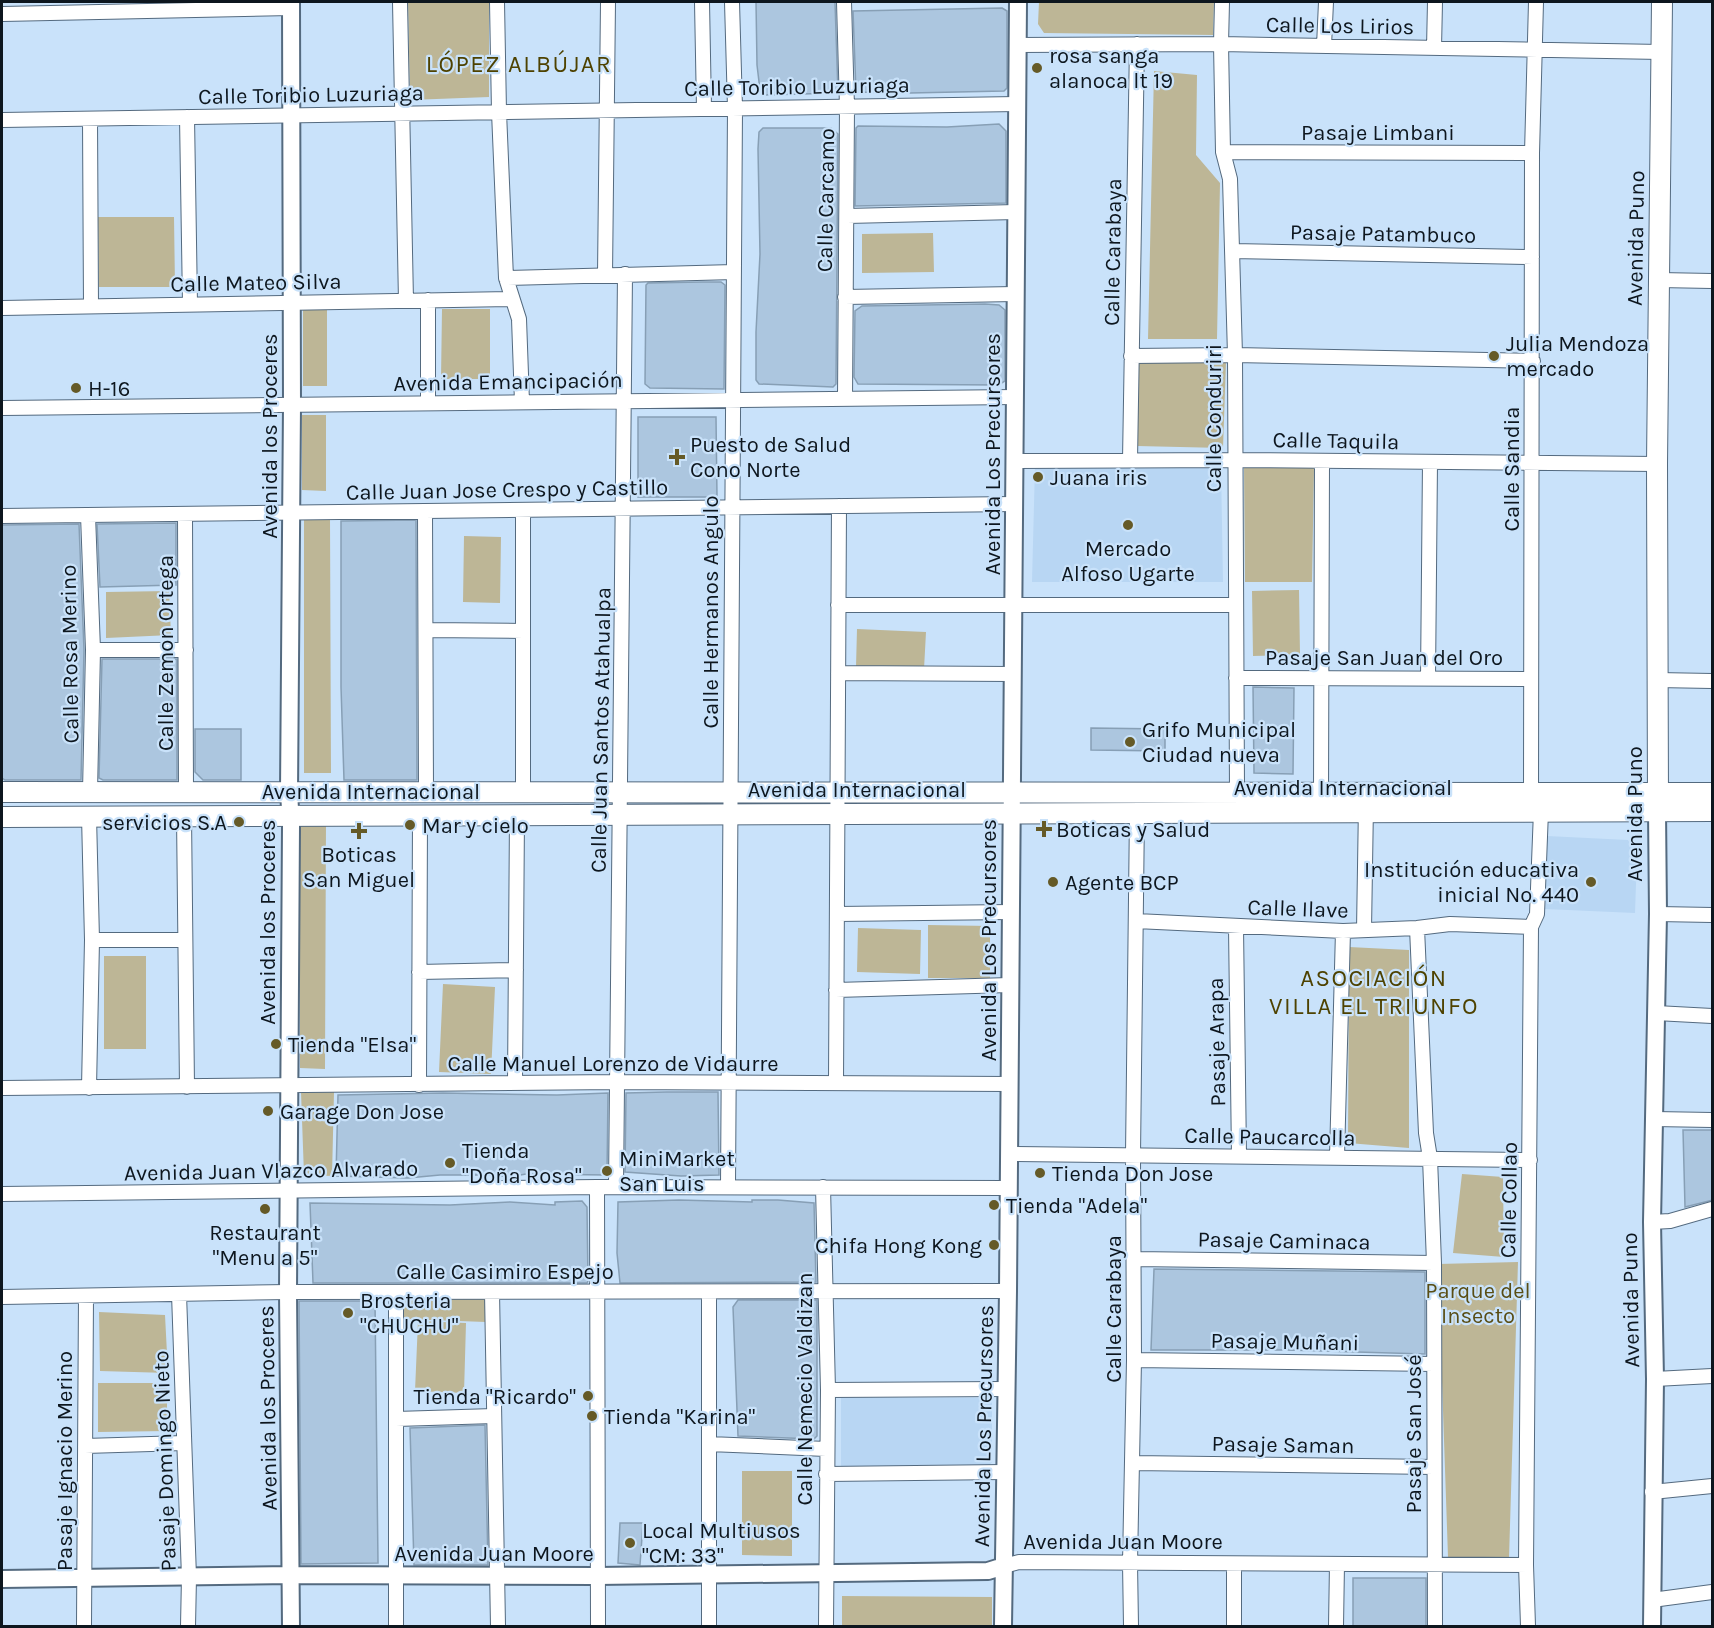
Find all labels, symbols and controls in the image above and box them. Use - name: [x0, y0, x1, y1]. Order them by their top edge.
- street label: Calle Los Lirios: [1266, 12, 1414, 40]
- place label: rosa sanga alanoca lt 19: [1049, 43, 1173, 94]
- district label: LÓPEZ ALBÚJAR: [426, 49, 612, 78]
- marker: rosa sanga alanoca lt 19: [1030, 61, 1044, 75]
- street label: Calle Toribio Luzuriaga: [684, 72, 910, 102]
- street label: Calle Toribio Luzuriaga: [198, 80, 424, 110]
- street label: Pasaje Limbani: [1301, 120, 1455, 146]
- street label: Calle Carcamo: [812, 128, 840, 272]
- street label: Avenida Puno: [1622, 170, 1650, 306]
- street label: Calle Carabaya: [1099, 178, 1127, 326]
- street label: Pasaje Patambuco: [1290, 219, 1476, 249]
- street label: Calle Mateo Silva: [170, 269, 342, 297]
- place label: Julia Mendoza mercado: [1506, 331, 1649, 382]
- street label: Avenida los Proceres: [257, 333, 283, 539]
- street label: Avenida Los Precursores: [980, 333, 1006, 575]
- street label: Calle Conduriri: [1201, 344, 1227, 492]
- marker: Julia Mendoza mercado: [1487, 349, 1501, 363]
- street label: Avenida Emancipación: [393, 367, 623, 397]
- place label: H-16: [88, 376, 130, 402]
- marker: H-16: [69, 381, 83, 395]
- street label: Calle Sandia: [1499, 407, 1525, 531]
- street label: Calle Taquila: [1272, 427, 1400, 455]
- place label: Puesto de Salud Cono Norte: [690, 432, 851, 483]
- marker: Puesto de Salud Cono Norte: [668, 448, 686, 466]
- place label: Juana iris: [1050, 465, 1148, 491]
- marker: Juana iris: [1031, 470, 1045, 484]
- street label: Calle Juan Jose Crespo y Castillo: [346, 474, 668, 506]
- street label: Calle Hermanos Angulo: [698, 495, 724, 729]
- marker: Mercado Alfoso Ugarte: [1121, 518, 1135, 532]
- place label: Mercado Alfoso Ugarte: [1061, 536, 1195, 587]
- street label: Calle Zemon Ortega: [153, 555, 179, 751]
- street label: Calle Rosa Merino: [55, 564, 85, 743]
- street label: Calle Juan Santos Atahualpa: [586, 587, 616, 873]
- street label: Pasaje San Juan del Oro: [1265, 645, 1503, 671]
- place label: Grifo Municipal Ciudad nueva: [1142, 717, 1296, 768]
- marker: Grifo Municipal Ciudad nueva: [1123, 735, 1137, 749]
- street label: Avenida Puno: [1622, 746, 1648, 882]
- street label: Avenida Internacional: [1234, 775, 1452, 801]
- street label: Avenida Internacional: [748, 777, 966, 803]
- street label: Avenida Internacional: [262, 779, 480, 805]
- place label: servicios S.A: [102, 810, 227, 836]
- place label: Mar y cielo: [422, 813, 529, 839]
- marker: servicios S.A: [232, 815, 246, 829]
- place label: Boticas y Salud: [1056, 817, 1210, 843]
- marker: Mar y cielo: [403, 818, 417, 832]
- street label: Avenida los Proceres: [255, 819, 281, 1025]
- street label: Avenida Los Precursores: [976, 819, 1002, 1061]
- marker: Boticas y Salud: [1037, 822, 1051, 836]
- marker: Boticas San Miguel: [352, 824, 366, 838]
- place label: Boticas San Miguel: [303, 842, 415, 893]
- place label: Institución educativa inicial No. 440: [1364, 857, 1579, 908]
- place label: Agente BCP: [1065, 870, 1179, 896]
- marker: Agente BCP: [1046, 875, 1060, 889]
- marker: Institución educativa inicial No. 440: [1584, 875, 1598, 889]
- street label: Calle Ilave: [1247, 894, 1349, 924]
- district label: ASOCIACIÓN VILLA EL TRIUNFO: [1269, 964, 1479, 1020]
- street label: Pasaje Arapa: [1203, 977, 1231, 1107]
- place label: Tienda "Elsa": [288, 1032, 416, 1058]
- marker: Tienda "Elsa": [269, 1037, 283, 1051]
- street label: Calle Manuel Lorenzo de Vidaurre: [447, 1051, 779, 1077]
- place label: Garage Don Jose: [280, 1099, 444, 1125]
- marker: Garage Don Jose: [261, 1104, 275, 1118]
- street label: Calle Paucarcolla: [1184, 1123, 1356, 1151]
- place label: Tienda "Doña Rosa": [462, 1138, 582, 1189]
- street label: Calle Collao: [1495, 1142, 1523, 1258]
- place label: MiniMarket San Luis: [619, 1146, 735, 1197]
- street label: Avenida Juan Vlazco Alvarado: [124, 1155, 418, 1187]
- marker: Tienda "Doña Rosa": [443, 1156, 457, 1170]
- place label: Tienda Don Jose: [1052, 1161, 1213, 1187]
- marker: MiniMarket San Luis: [600, 1164, 614, 1178]
- marker: Tienda Don Jose: [1033, 1166, 1047, 1180]
- place label: Tienda "Adela": [1006, 1193, 1147, 1219]
- marker: Tienda "Adela": [987, 1198, 1001, 1212]
- marker: Restaurant "Menu a 5": [258, 1202, 272, 1216]
- place label: Restaurant "Menu a 5": [209, 1220, 321, 1271]
- street label: Pasaje Caminaca: [1197, 1226, 1371, 1256]
- street label: Avenida Puno: [1617, 1232, 1645, 1368]
- place label: Chifa Hong Kong: [815, 1233, 983, 1259]
- street label: Calle Carabaya: [1101, 1235, 1127, 1383]
- marker: Chifa Hong Kong: [987, 1238, 1001, 1252]
- street label: Calle Casimiro Espejo: [396, 1259, 614, 1285]
- street label: Calle Nemecio Valdizan: [792, 1272, 818, 1506]
- park label: Parque del Insecto: [1425, 1278, 1531, 1329]
- place label: Brosteria "CHUCHU": [360, 1288, 459, 1339]
- street label: Avenida los Proceres: [253, 1305, 283, 1511]
- street label: Avenida Los Precursores: [969, 1305, 999, 1547]
- marker: Brosteria "CHUCHU": [341, 1306, 355, 1320]
- street label: Pasaje Muñani: [1210, 1328, 1359, 1356]
- street label: Pasaje Domingo Nieto: [148, 1350, 182, 1572]
- street label: Pasaje Ignacio Merino: [52, 1351, 78, 1571]
- street label: Pasaje San José: [1401, 1354, 1427, 1514]
- place label: Tienda "Ricardo": [414, 1384, 576, 1410]
- marker: Tienda "Ricardo": [581, 1389, 595, 1403]
- place label: Tienda "Karina": [604, 1404, 756, 1430]
- marker: Tienda "Karina": [585, 1409, 599, 1423]
- street label: Pasaje Saman: [1211, 1431, 1355, 1459]
- place label: Local Multiusos "CM: 33": [642, 1518, 801, 1569]
- street label: Avenida Juan Moore: [1023, 1529, 1223, 1555]
- marker: Local Multiusos "CM: 33": [623, 1536, 637, 1550]
- street label: Avenida Juan Moore: [394, 1541, 594, 1567]

